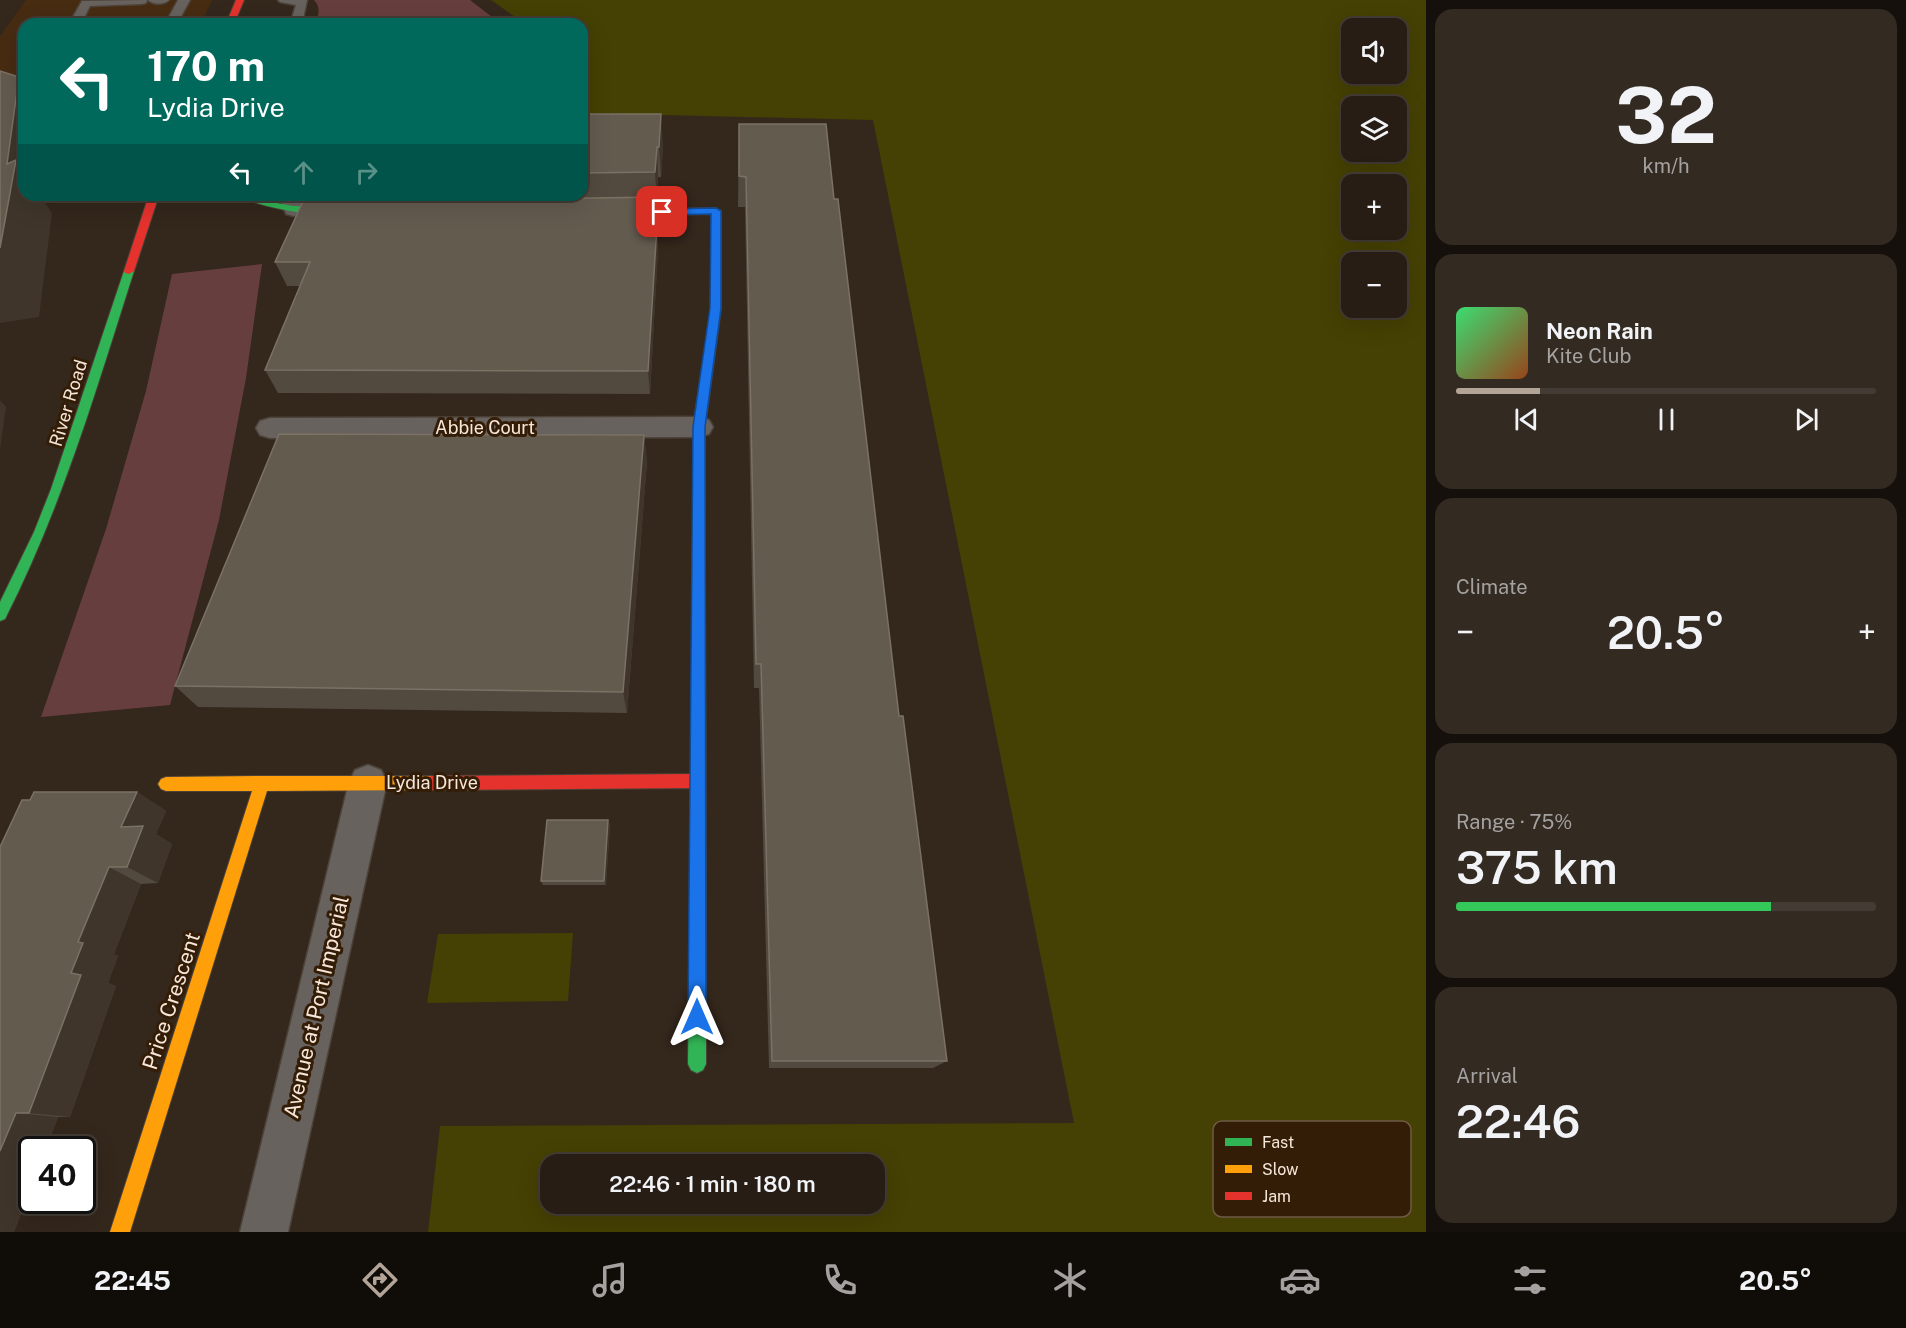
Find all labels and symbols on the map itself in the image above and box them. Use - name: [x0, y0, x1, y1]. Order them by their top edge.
- pin: [636, 186, 687, 237]
- street label: River Road: [45, 357, 91, 449]
- street label: Abbie Court: [435, 417, 535, 438]
- street label: Lydia Drive: [386, 772, 478, 793]
- street label: Avenue at Port Imperial: [278, 893, 354, 1121]
- street label: Price Crescent: [137, 929, 205, 1073]
- position arrow: [665, 985, 729, 1049]
- legend: [1213, 1121, 1411, 1217]
- text: Fast: [1262, 1133, 1294, 1152]
- speed limit sign: 40: [18, 1136, 96, 1214]
- text: Slow: [1262, 1160, 1299, 1179]
- text: Jam: [1262, 1187, 1291, 1206]

